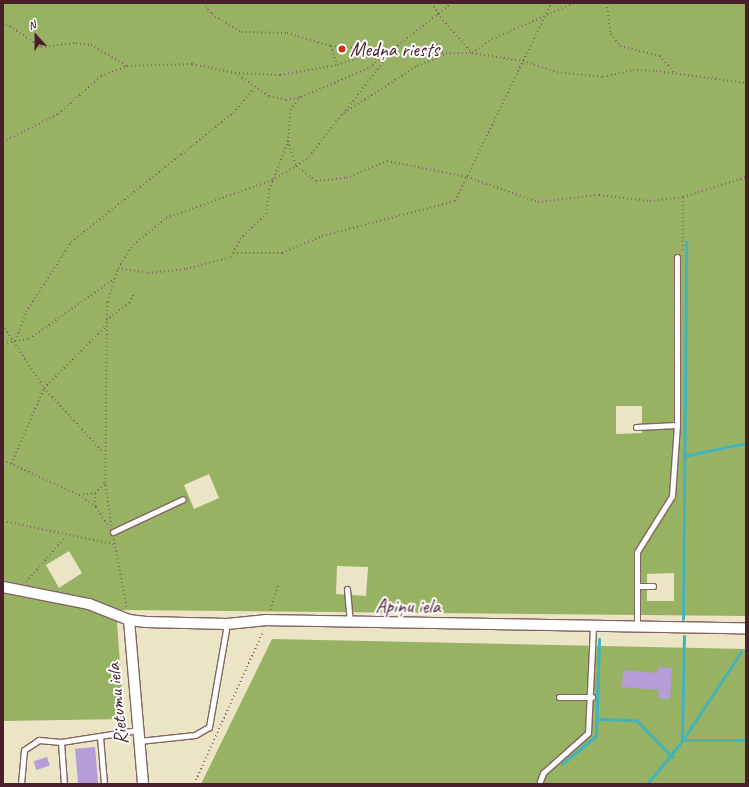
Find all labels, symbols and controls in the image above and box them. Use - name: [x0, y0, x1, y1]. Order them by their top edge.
- north arrow: [16, 16, 56, 56]
- text: N: [26, 17, 37, 33]
- place label: Medņa riests: [350, 37, 439, 61]
- marker: Medņa riests: [337, 44, 347, 54]
- street label: Apiņu iela: [376, 593, 440, 619]
- street label: Rietumu iela: [101, 662, 133, 746]

